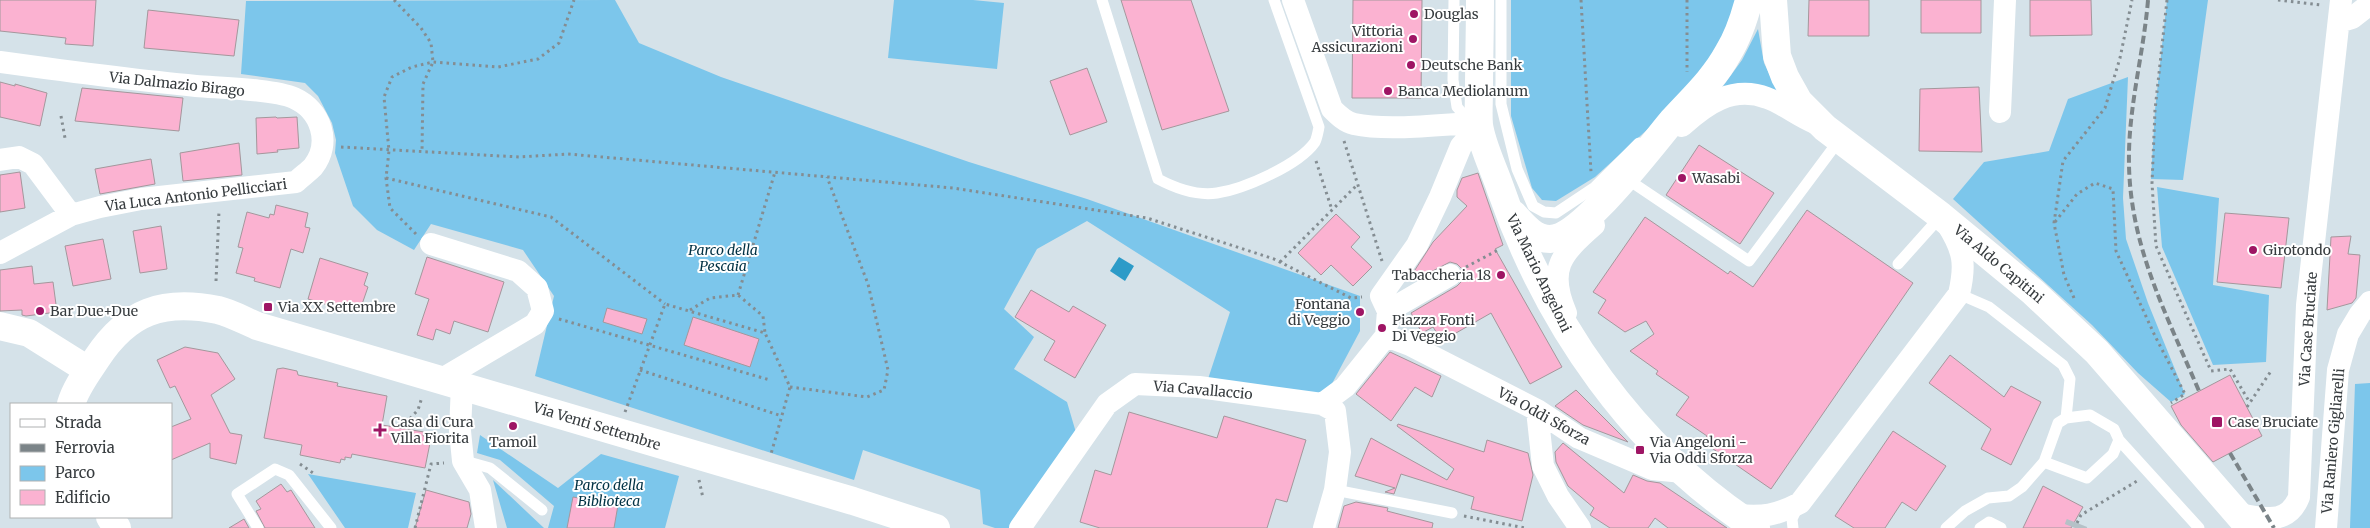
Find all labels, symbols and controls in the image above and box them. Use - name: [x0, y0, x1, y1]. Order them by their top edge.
- place label: Douglas: [1424, 5, 1479, 23]
- marker: Douglas: [1408, 8, 1420, 20]
- place label: Vittoria Assicurazioni: [1311, 22, 1403, 56]
- marker: Vittoria Assicurazioni: [1407, 33, 1419, 45]
- place label: Deutsche Bank: [1421, 56, 1522, 74]
- marker: Deutsche Bank: [1405, 59, 1417, 71]
- street label: Via Dalmazio Birago: [107, 68, 246, 100]
- place label: Banca Mediolanum: [1398, 82, 1528, 100]
- marker: Banca Mediolanum: [1382, 85, 1394, 97]
- place label: Wasabi: [1691, 169, 1741, 187]
- marker: Wasabi: [1676, 172, 1688, 184]
- street label: Via Luca Antonio Pellicciari: [103, 175, 288, 215]
- street label: Via Mario Angeloni: [1502, 210, 1576, 335]
- street label: Via Aldo Capitini: [1949, 220, 2048, 307]
- park label: Parco della Pescaia: [688, 241, 758, 275]
- place label: Girotondo: [2263, 241, 2331, 259]
- marker: Girotondo: [2247, 244, 2259, 256]
- place label: Tabaccheria 18: [1392, 266, 1491, 284]
- marker: Tabaccheria 18: [1495, 269, 1507, 281]
- street label: Via Case Bruciate: [2295, 271, 2321, 388]
- place label: Fontana di Veggio: [1288, 295, 1350, 329]
- place label: Via XX Settembre: [277, 298, 396, 316]
- marker: Via XX Settembre: [262, 301, 274, 313]
- place label: Bar Due+Due: [50, 302, 138, 320]
- marker: Bar Due+Due: [34, 305, 46, 317]
- marker: Fontana di Veggio: [1354, 306, 1366, 318]
- place label: Piazza Fonti Di Veggio: [1392, 311, 1475, 345]
- marker: Piazza Fonti Di Veggio: [1376, 322, 1388, 334]
- street label: Via Raniero Gigliarelli: [2318, 367, 2348, 515]
- street label: Via Cavallaccio: [1152, 377, 1253, 403]
- street label: Via Oddi Sforza: [1494, 383, 1594, 449]
- street label: Via Venti Settembre: [530, 398, 663, 454]
- legend: [10, 403, 172, 518]
- text: Strada: [55, 413, 102, 432]
- place label: Casa di Cura Villa Fiorita: [390, 413, 474, 447]
- place label: Case Bruciate: [2228, 413, 2318, 431]
- marker: Case Bruciate: [2210, 415, 2224, 429]
- marker: Tamoil: [507, 420, 519, 432]
- marker: Casa di Cura Villa Fiorita: [373, 423, 387, 437]
- place label: Tamoil: [489, 433, 538, 451]
- place label: Via Angeloni - Via Oddi Sforza: [1649, 433, 1753, 467]
- text: Ferrovia: [55, 438, 115, 457]
- marker: Via Angeloni - Via Oddi Sforza: [1634, 444, 1646, 456]
- text: Parco: [55, 463, 95, 482]
- park label: Parco della Biblioteca: [574, 476, 644, 510]
- text: Edificio: [55, 488, 111, 507]

